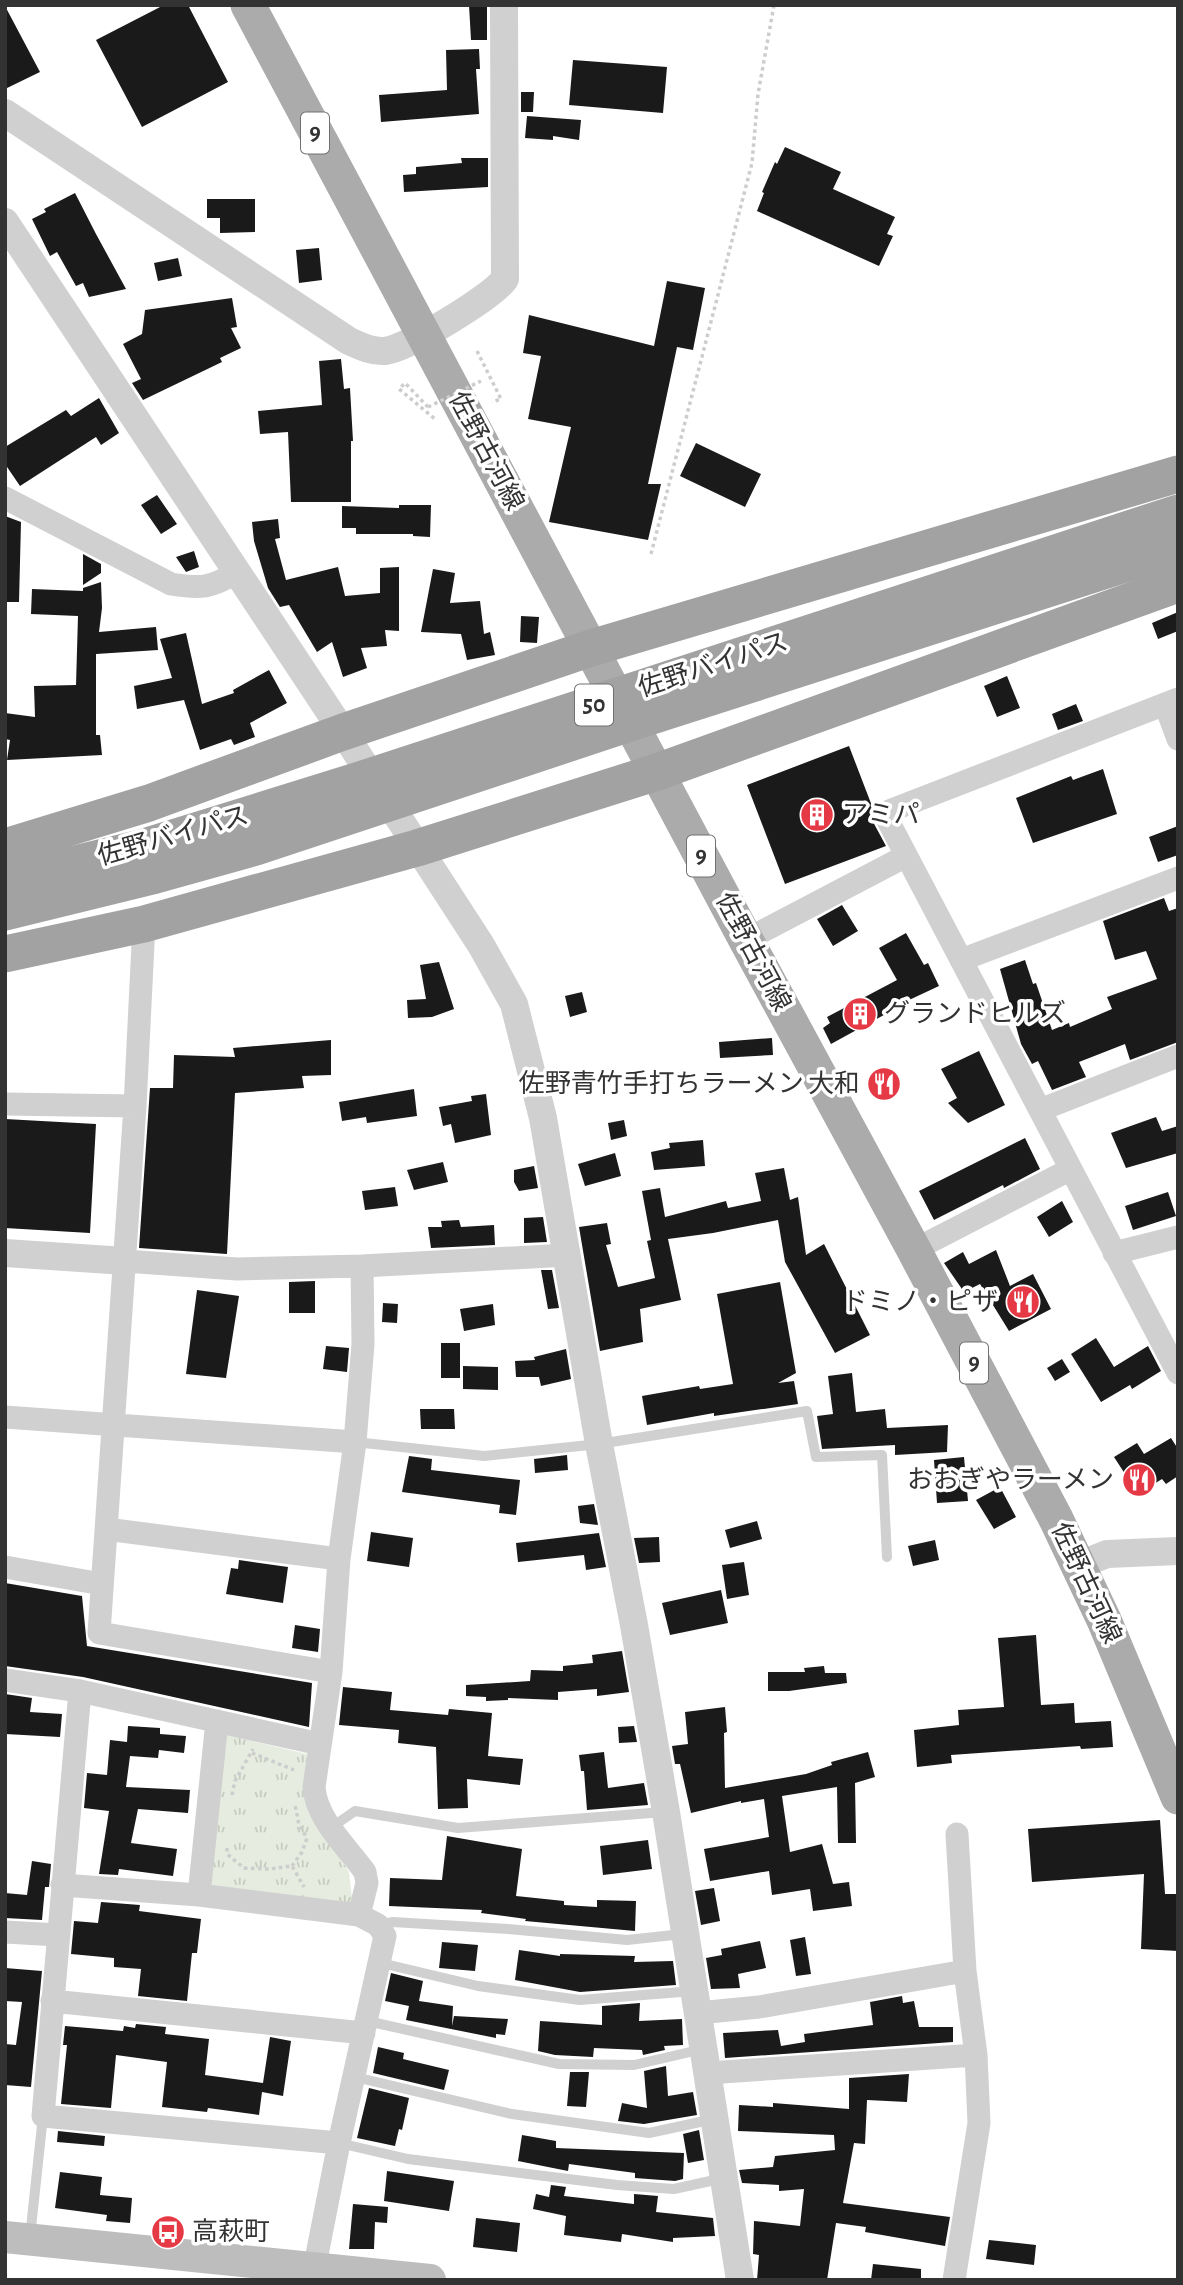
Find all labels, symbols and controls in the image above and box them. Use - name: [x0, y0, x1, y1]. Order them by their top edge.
- road number: 9: [301, 113, 329, 154]
- street label: 佐野古河線: [444, 387, 529, 515]
- street label: 佐野バイパス: [635, 628, 791, 701]
- road number: 50: [575, 684, 613, 726]
- building icon: アミパ: [798, 796, 836, 834]
- street label: 佐野バイパス: [94, 801, 251, 870]
- place label: アミパ: [842, 801, 919, 828]
- road number: 9: [687, 836, 715, 876]
- street label: 佐野古河線: [711, 888, 796, 1016]
- building icon: グランドヒルズ: [841, 995, 879, 1033]
- place label: グランドヒルズ: [884, 999, 1066, 1027]
- restaurant icon: 佐野青竹手打ちラーメン 大和: [865, 1065, 903, 1103]
- place label: 佐野青竹手打ちラーメン 大和: [519, 1069, 860, 1097]
- restaurant icon: ドミノ・ピザ: [1004, 1283, 1042, 1321]
- place label: ドミノ・ピザ: [842, 1288, 998, 1315]
- road number: 9: [960, 1343, 988, 1384]
- restaurant icon: おおぎやラーメン: [1120, 1461, 1158, 1499]
- place label: おおぎやラーメン: [907, 1466, 1114, 1493]
- street label: 佐野古河線: [1047, 1518, 1126, 1647]
- bus stop icon: 高萩町: [149, 2213, 187, 2251]
- place label: 高萩町: [192, 2218, 270, 2245]

